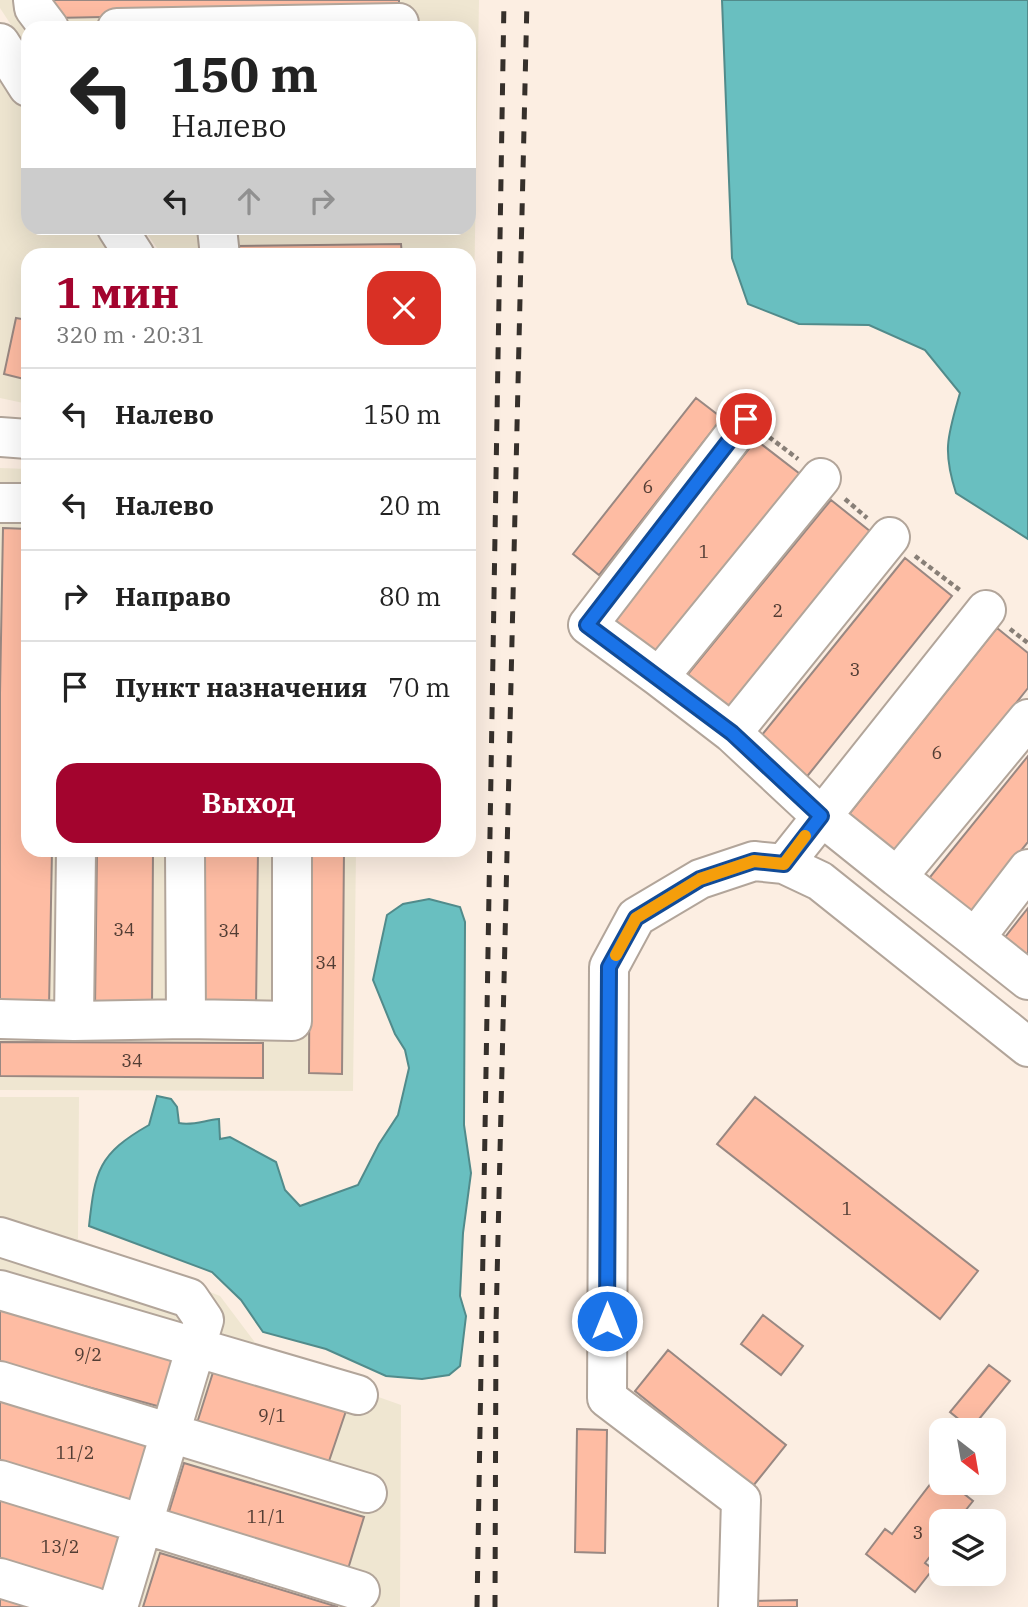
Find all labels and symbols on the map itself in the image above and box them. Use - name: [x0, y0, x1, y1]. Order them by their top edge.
- pin: [716, 389, 776, 449]
- house number: 6: [643, 475, 653, 498]
- house number: 1: [699, 540, 709, 563]
- house number: 2: [773, 599, 783, 622]
- house number: 3: [850, 658, 860, 681]
- house number: 6: [932, 741, 942, 764]
- house number: 34: [113, 918, 135, 941]
- house number: 34: [218, 919, 240, 942]
- house number: 34: [315, 951, 337, 974]
- house number: 34: [121, 1049, 143, 1072]
- house number: 1: [842, 1197, 852, 1220]
- position arrow: [570, 1284, 644, 1358]
- house number: 9/2: [74, 1343, 102, 1366]
- house number: 9/1: [258, 1404, 286, 1427]
- north arrow: [929, 1418, 1006, 1494]
- house number: 11/2: [56, 1441, 95, 1464]
- house number: 11/1: [247, 1505, 286, 1528]
- house number: 3: [913, 1521, 923, 1544]
- house number: 13/2: [41, 1535, 80, 1558]

